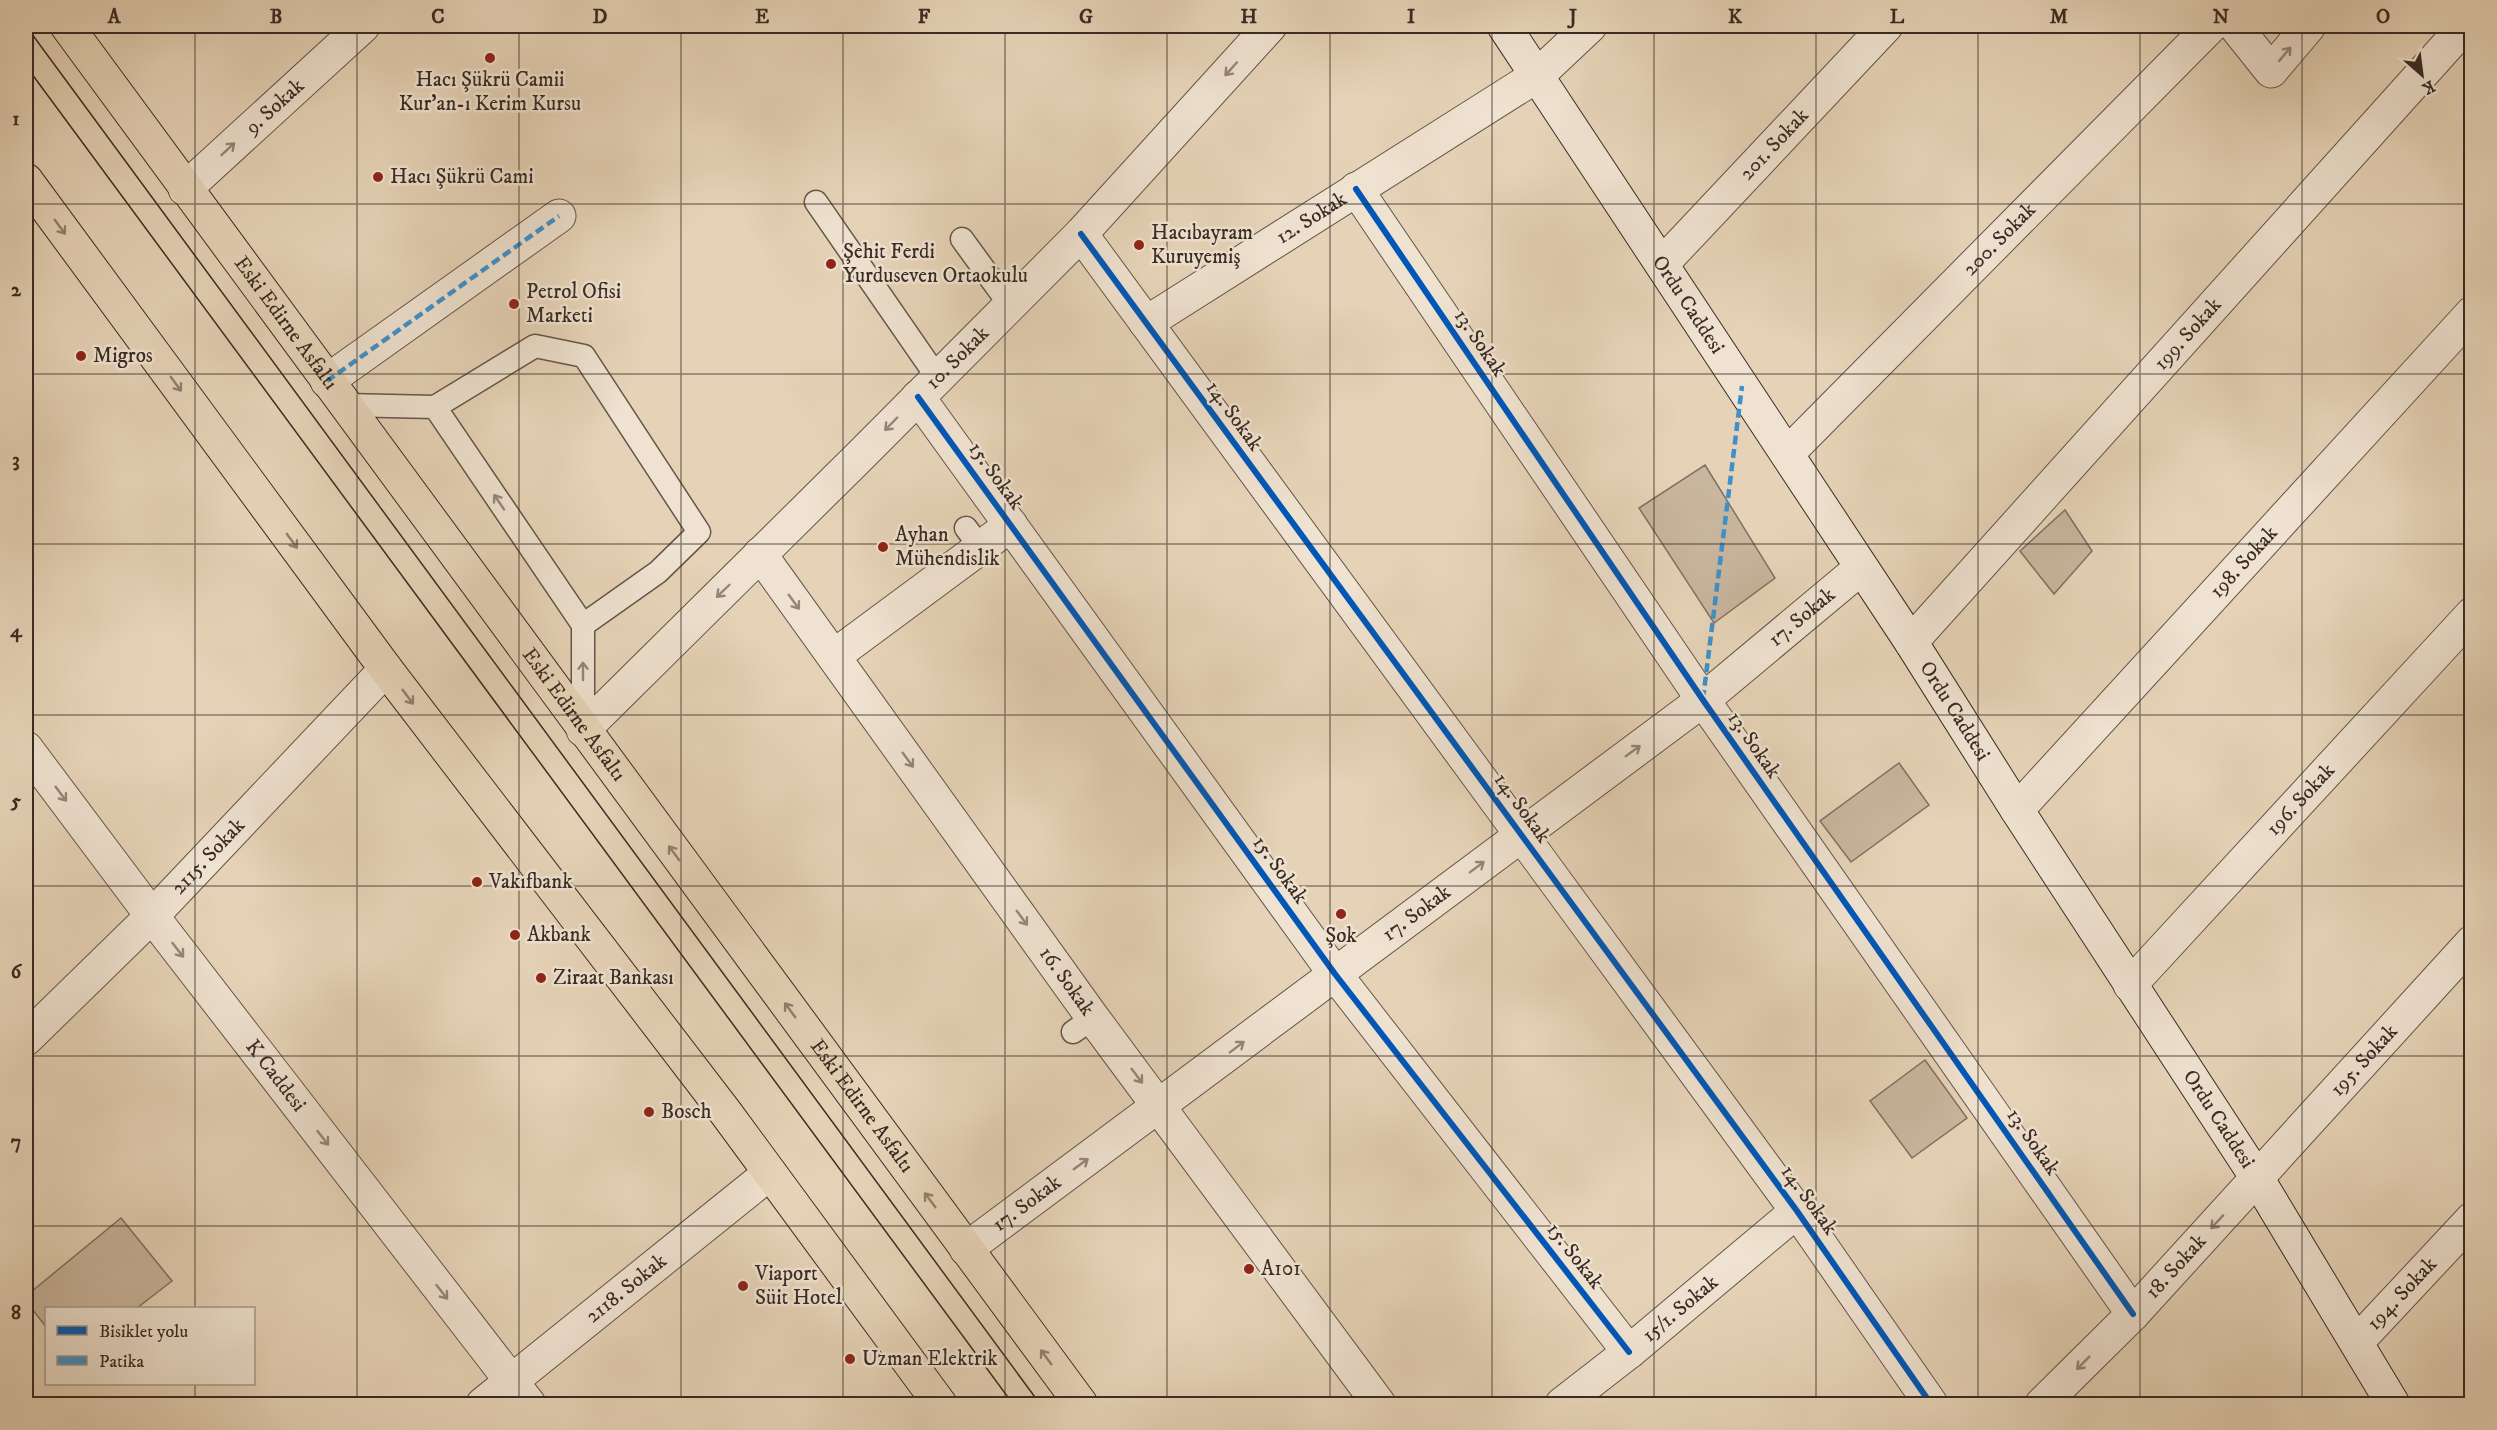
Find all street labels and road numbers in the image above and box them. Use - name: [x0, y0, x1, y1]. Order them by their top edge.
- street label: 9. Sokak: [239, 73, 310, 141]
- street label: 201. Sokak: [1734, 103, 1815, 186]
- street label: 12. Sokak: [1271, 186, 1352, 250]
- street label: 200. Sokak: [1957, 197, 2042, 282]
- street label: Ordu Caddesi: [1646, 250, 1730, 359]
- street label: Eski Edirne Asfaltı: [228, 251, 343, 395]
- street label: 199. Sokak: [2148, 292, 2228, 376]
- street label: 13. Sokak: [1448, 304, 1512, 382]
- street label: 10. Sokak: [920, 320, 995, 395]
- street label: 14. Sokak: [1200, 376, 1269, 457]
- street label: 15. Sokak: [963, 437, 1030, 516]
- street label: 198. Sokak: [2204, 520, 2284, 604]
- street label: 17. Sokak: [1763, 582, 1841, 653]
- street label: Eski Edirne Asfaltı: [516, 643, 631, 787]
- street label: Ordu Caddesi: [1914, 656, 1996, 766]
- street label: 13. Sokak: [1722, 706, 1787, 784]
- street label: 196. Sokak: [2261, 758, 2341, 841]
- street label: 14. Sokak: [1488, 768, 1557, 849]
- street label: 2115. Sokak: [166, 812, 251, 900]
- street label: 15. Sokak: [1247, 831, 1314, 910]
- street label: 17. Sokak: [1377, 879, 1457, 947]
- street label: 16. Sokak: [1033, 942, 1101, 1021]
- street label: 195. Sokak: [2325, 1019, 2404, 1102]
- street label: Eski Edirne Asfaltı: [804, 1034, 919, 1178]
- street label: K Caddesi: [239, 1035, 312, 1117]
- street label: Ordu Caddesi: [2177, 1065, 2260, 1173]
- street label: 13. Sokak: [2001, 1103, 2066, 1181]
- street label: 14. Sokak: [1775, 1160, 1844, 1241]
- street label: 17. Sokak: [987, 1169, 1067, 1238]
- street label: 15. Sokak: [1541, 1217, 1610, 1295]
- street label: 18. Sokak: [2140, 1228, 2213, 1305]
- street label: 2118. Sokak: [581, 1248, 673, 1329]
- street label: 194. Sokak: [2361, 1251, 2443, 1336]
- street label: 15/1. Sokak: [1637, 1269, 1724, 1348]

